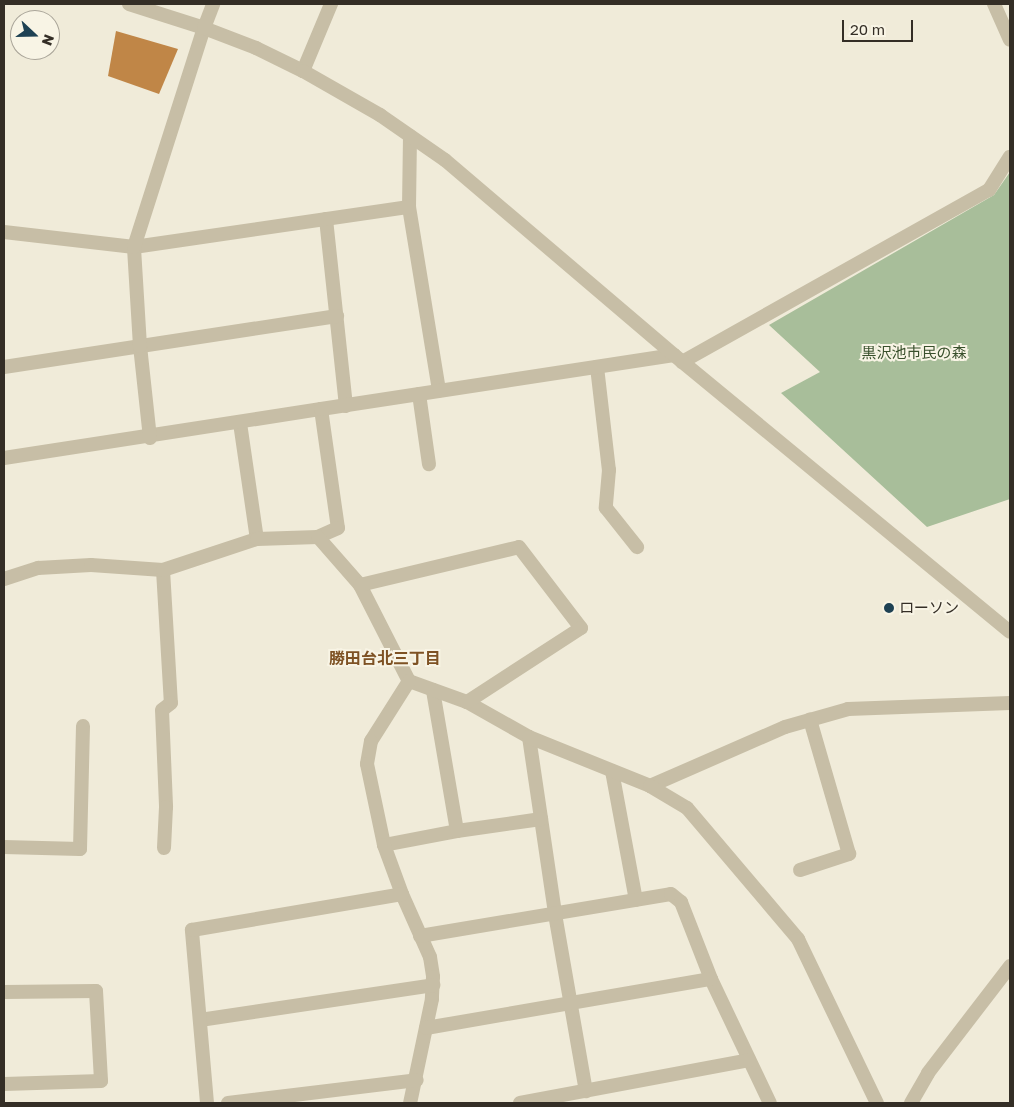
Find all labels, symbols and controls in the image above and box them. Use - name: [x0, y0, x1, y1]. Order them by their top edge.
- north arrow: [10, 10, 60, 60]
- scale bar: [844, 10, 915, 42]
- text: 20 m: [850, 20, 885, 38]
- text: N: [39, 32, 58, 48]
- park label: 黒沢池市民の森: [862, 344, 966, 362]
- place label: ローソン: [899, 599, 959, 617]
- marker: ローソン: [883, 602, 895, 614]
- district label: 勝田台北三丁目: [329, 648, 441, 668]

